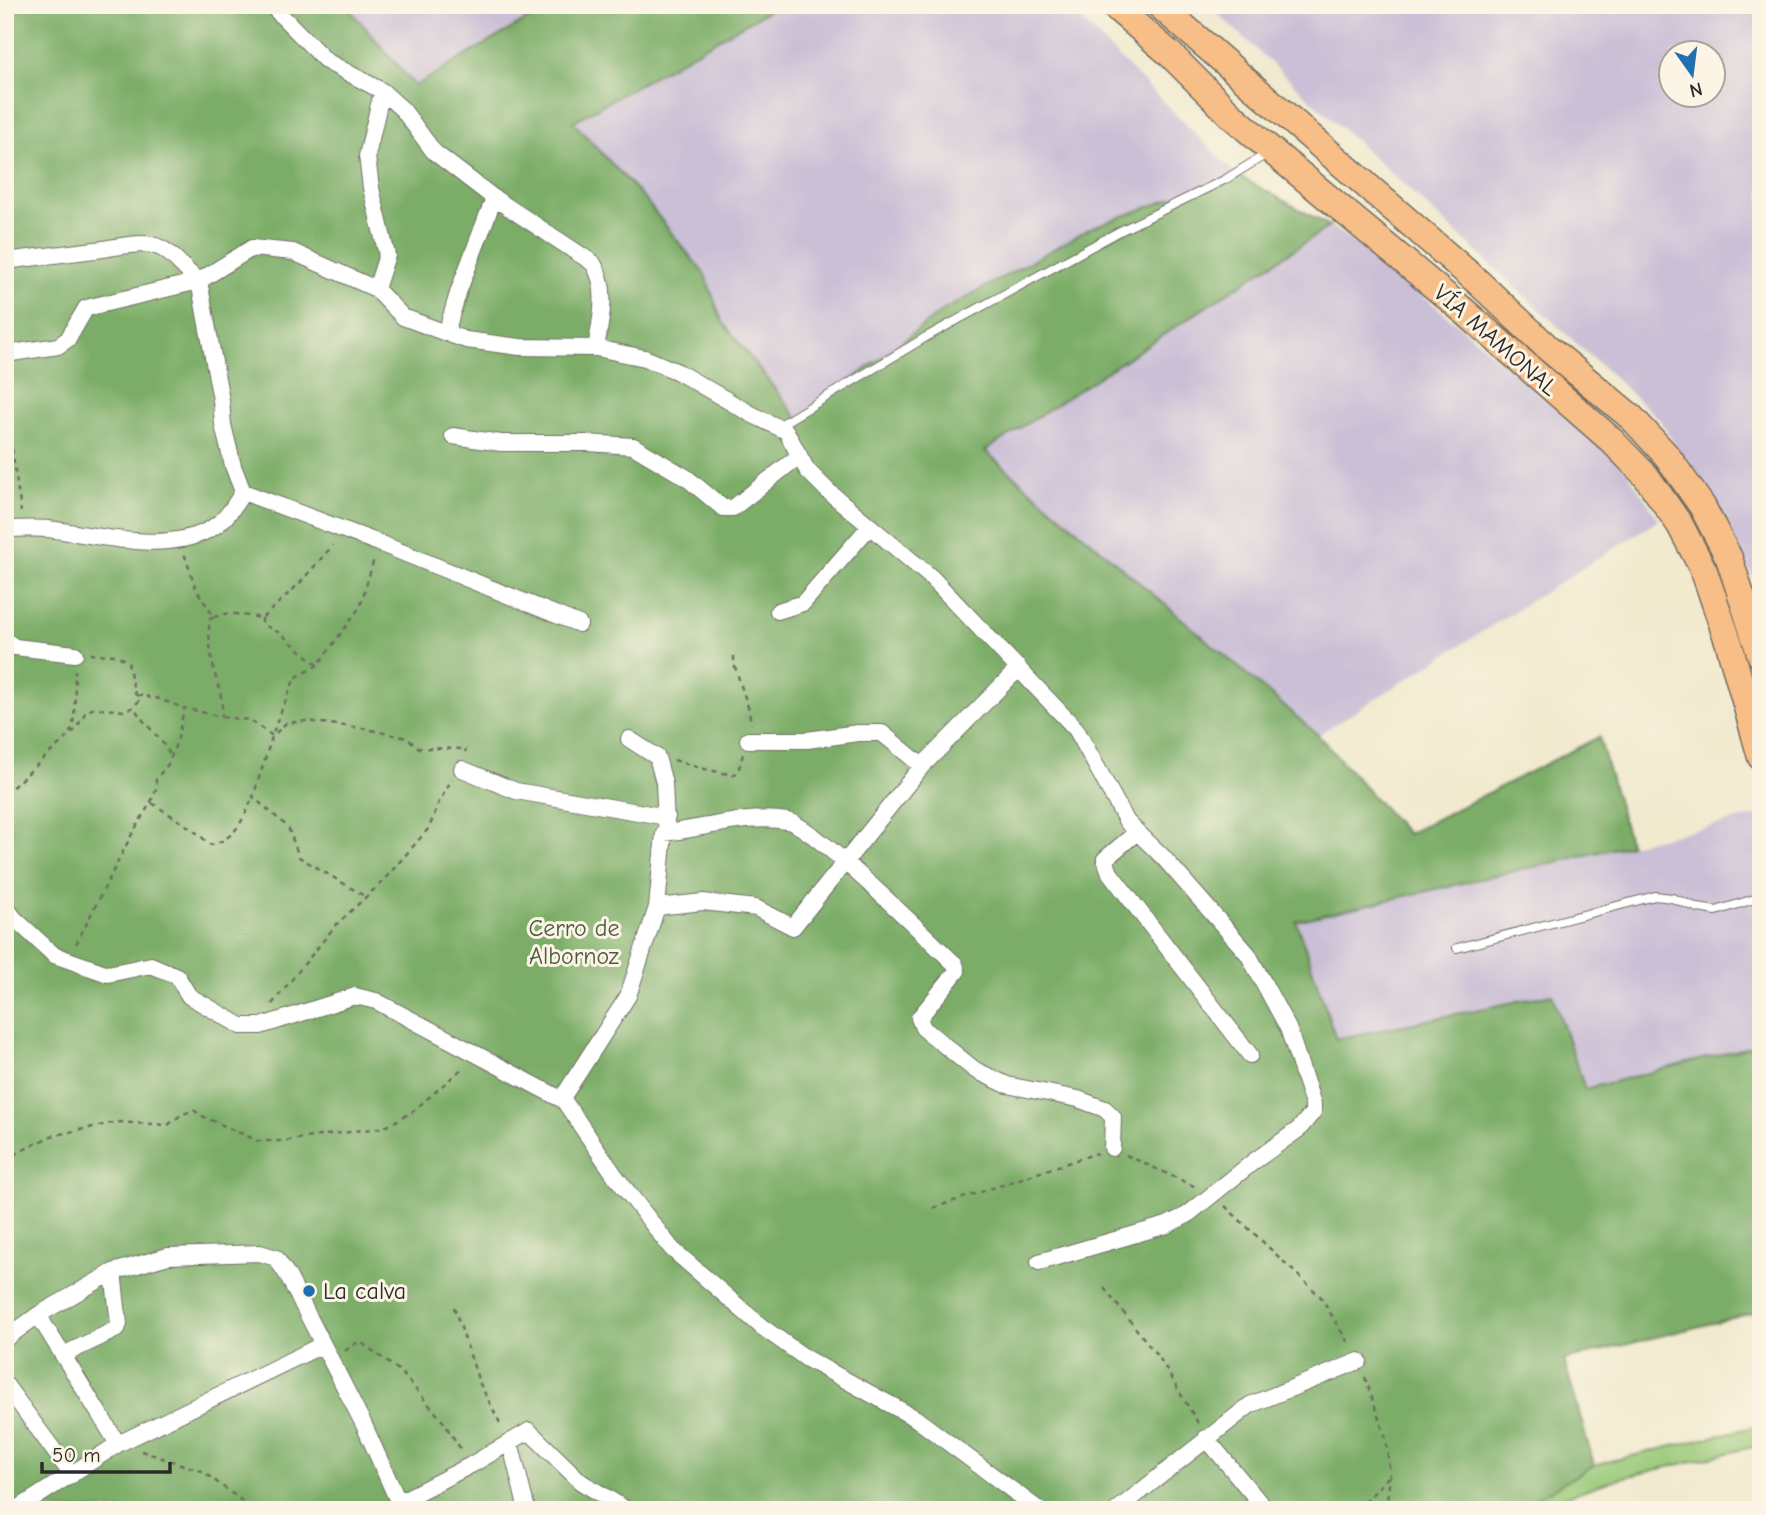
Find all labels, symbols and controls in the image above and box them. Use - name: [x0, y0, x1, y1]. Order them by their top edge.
- north arrow: [1658, 38, 1728, 108]
- text: N: [1687, 77, 1705, 102]
- street label: VÍA MAMONAL: [1428, 278, 1564, 402]
- park label: Cerro de Albornoz: [529, 914, 620, 970]
- place label: La calva: [323, 1277, 406, 1305]
- marker: La calva: [301, 1283, 317, 1299]
- scale bar: [42, 1431, 170, 1475]
- text: 50 m: [52, 1443, 101, 1467]

